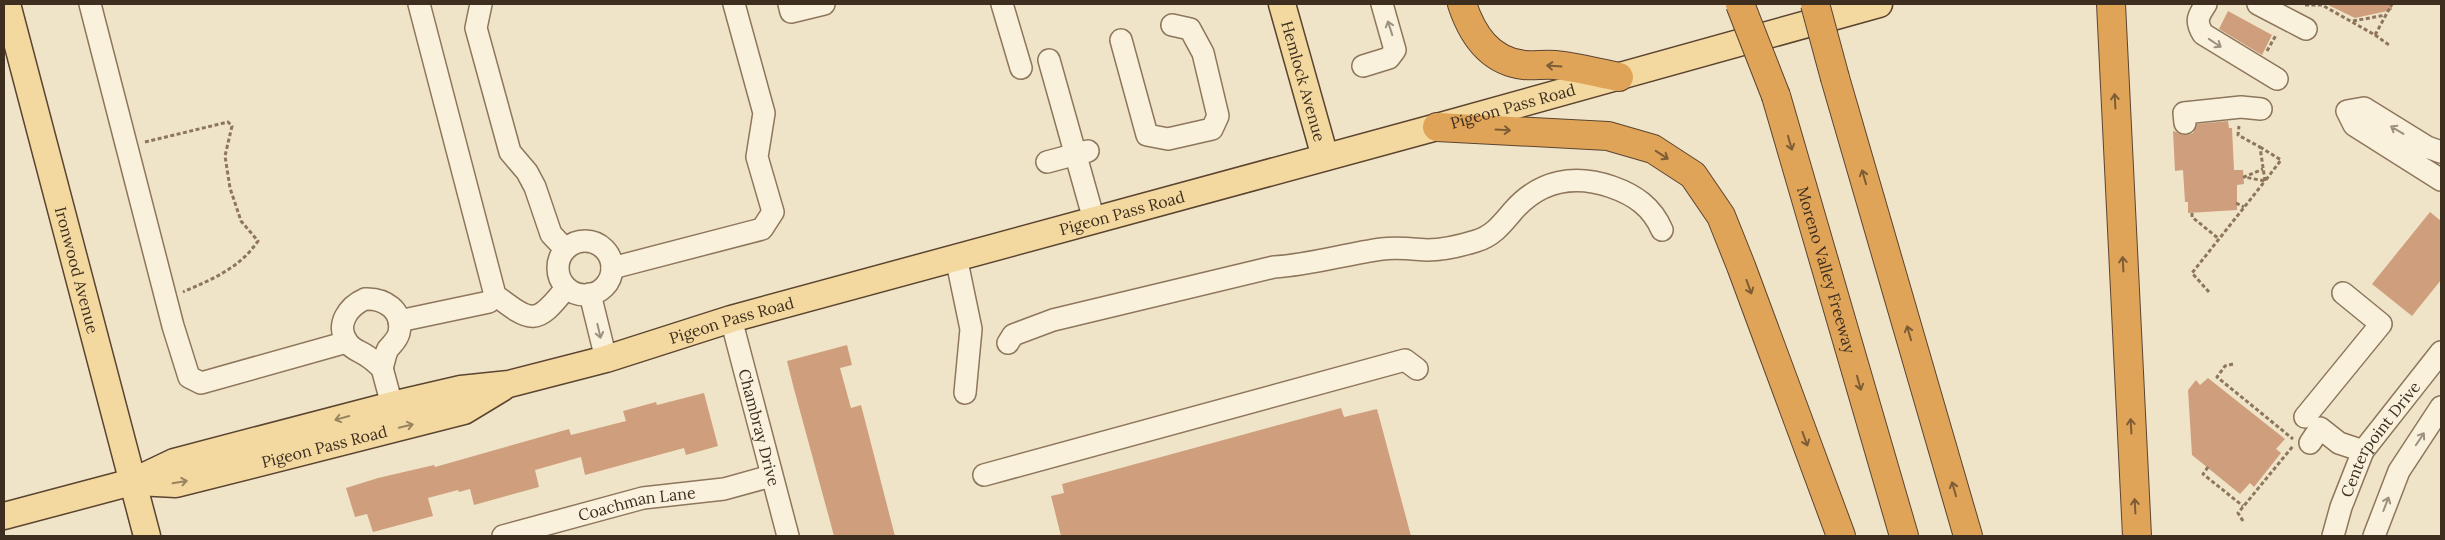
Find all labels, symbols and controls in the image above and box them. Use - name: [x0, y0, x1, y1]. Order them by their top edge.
- street label: Hemlock Avenue: [1277, 18, 1330, 144]
- one-way arrow: [1385, 20, 1395, 36]
- one-way arrow: [2207, 38, 2221, 48]
- one-way arrow: [1547, 61, 1563, 70]
- street label: Pigeon Pass Road: [1448, 79, 1578, 133]
- one-way arrow: [2111, 94, 2120, 110]
- one-way arrow: [2391, 124, 2405, 134]
- one-way arrow: [1495, 126, 1511, 135]
- one-way arrow: [1785, 134, 1795, 150]
- one-way arrow: [1655, 150, 1669, 160]
- one-way arrow: [1858, 170, 1868, 186]
- street label: Moreno Valley Freeway: [1793, 184, 1860, 356]
- street label: Pigeon Pass Road: [1057, 186, 1187, 239]
- street label: Ironwood Avenue: [51, 204, 103, 336]
- one-way arrow: [2119, 256, 2128, 272]
- one-way arrow: [1745, 278, 1754, 294]
- street label: Pigeon Pass Road: [667, 292, 796, 348]
- one-way arrow: [595, 323, 604, 339]
- one-way arrow: [1903, 326, 1913, 342]
- street label: Chambray Drive: [734, 367, 784, 488]
- one-way arrow: [1855, 374, 1865, 390]
- street label: Centerpoint Drive: [2336, 377, 2424, 500]
- one-way arrow: [334, 414, 350, 423]
- one-way arrow: [2126, 418, 2136, 434]
- one-way arrow: [397, 420, 413, 430]
- street label: Pigeon Pass Road: [259, 421, 390, 472]
- one-way arrow: [1801, 431, 1810, 446]
- one-way arrow: [2415, 433, 2425, 447]
- one-way arrow: [172, 477, 188, 487]
- street label: Coachman Lane: [576, 482, 697, 525]
- one-way arrow: [1949, 482, 1959, 498]
- one-way arrow: [2382, 497, 2391, 512]
- one-way arrow: [2131, 498, 2140, 514]

